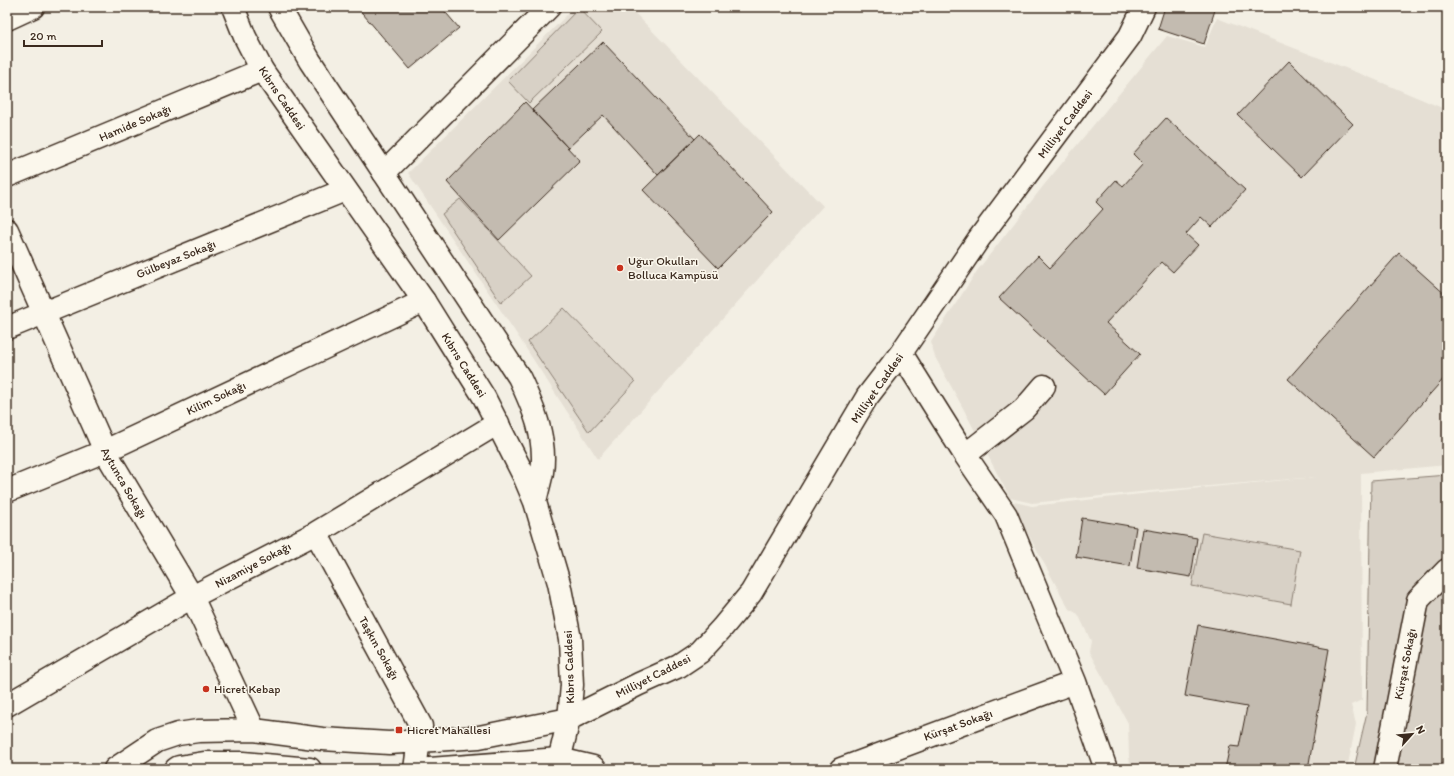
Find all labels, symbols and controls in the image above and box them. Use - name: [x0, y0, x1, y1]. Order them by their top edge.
- scale bar: [24, 22, 102, 48]
- text: 20 m: [30, 29, 57, 43]
- street label: Kıbrıs Caddesi: [256, 64, 308, 132]
- street label: Milliyet Caddesi: [1035, 87, 1095, 161]
- street label: Hamide Sokağı: [97, 102, 173, 144]
- street label: Gülbeyaz Sokağı: [134, 237, 218, 281]
- place label: Uğur Okulları Bolluca Kampüsü: [628, 254, 719, 282]
- marker: Uğur Okulları Bolluca Kampüsü: [615, 263, 625, 273]
- street label: Kıbrıs Caddesi: [439, 330, 489, 400]
- street label: Milliyet Caddesi: [848, 350, 906, 426]
- street label: Kilim Sokağı: [184, 378, 248, 418]
- street label: Aytunca Sokağı: [98, 445, 150, 521]
- street label: Nizamiye Sokağı: [213, 539, 293, 591]
- street label: Taşkın Sokağı: [356, 614, 402, 682]
- street label: Kürşat Sokağı: [1391, 627, 1419, 701]
- street label: Kıbrıs Caddesi: [561, 630, 577, 704]
- street label: Milliyet Caddesi: [613, 651, 693, 701]
- place label: Hicret Kebap: [214, 682, 280, 696]
- marker: Hicret Kebap: [201, 684, 211, 694]
- street label: Kürşat Sokağı: [922, 706, 994, 744]
- north arrow: [1392, 714, 1432, 754]
- place label: Hicret Mahallesi: [407, 723, 491, 737]
- text: N: [1413, 723, 1428, 736]
- marker: Hicret Mahallesi: [394, 725, 404, 735]

